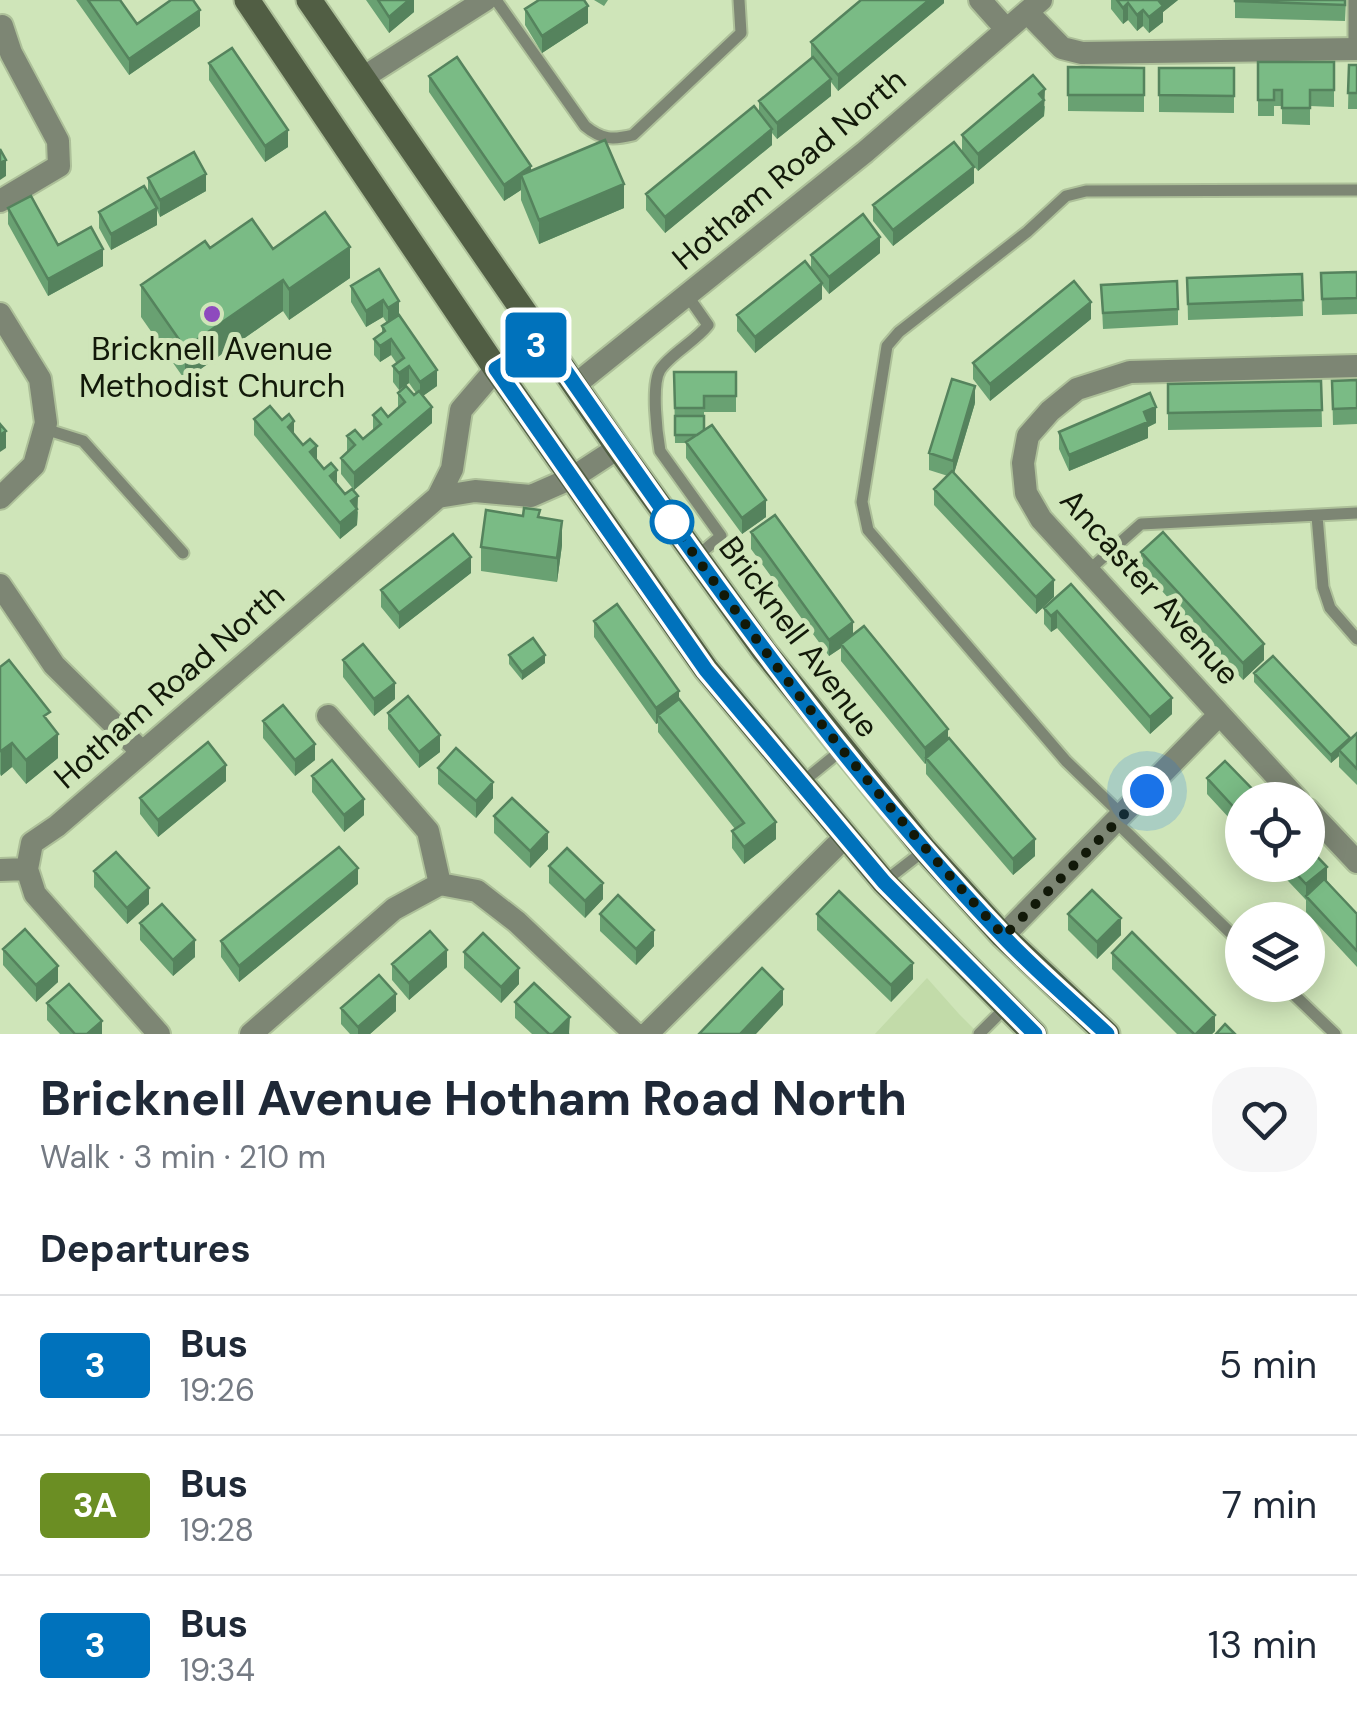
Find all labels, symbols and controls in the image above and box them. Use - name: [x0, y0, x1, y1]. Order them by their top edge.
- street label: Hotham Road North: [664, 59, 914, 279]
- marker: Bricknell Avenue Methodist Church: [201, 303, 223, 325]
- line badge: 3: [504, 312, 568, 378]
- text: 3: [525, 322, 547, 368]
- place label: Bricknell Avenue Methodist Church: [79, 328, 345, 407]
- street label: Ancaster Avenue: [1051, 480, 1249, 694]
- unlabelled marker: [651, 501, 693, 543]
- street label: Bricknell Avenue: [710, 528, 888, 746]
- street label: Hotham Road North: [45, 574, 293, 798]
- your location: [1122, 766, 1172, 816]
- map controls: [1225, 782, 1325, 1002]
- button: locate: [1225, 782, 1325, 882]
- button: layers: [1225, 902, 1325, 1002]
- text: Bricknell Avenue Hotham Road North: [40, 1067, 907, 1130]
- button: heart: [1212, 1067, 1317, 1172]
- text: Walk · 3 min · 210 m: [40, 1136, 326, 1178]
- text: Departures: [40, 1224, 251, 1274]
- text: Bus: [180, 1319, 248, 1369]
- text: 5 min: [1219, 1340, 1317, 1390]
- text: 3: [84, 1342, 106, 1388]
- text: 19:26: [180, 1369, 255, 1411]
- text: Bus: [180, 1459, 248, 1509]
- text: 7 min: [1222, 1480, 1317, 1530]
- text: 3A: [73, 1482, 117, 1528]
- text: 19:28: [180, 1509, 254, 1551]
- text: Bus: [180, 1599, 248, 1649]
- text: 13 min: [1208, 1620, 1317, 1670]
- text: 3: [84, 1622, 106, 1668]
- text: 19:34: [180, 1649, 255, 1691]

